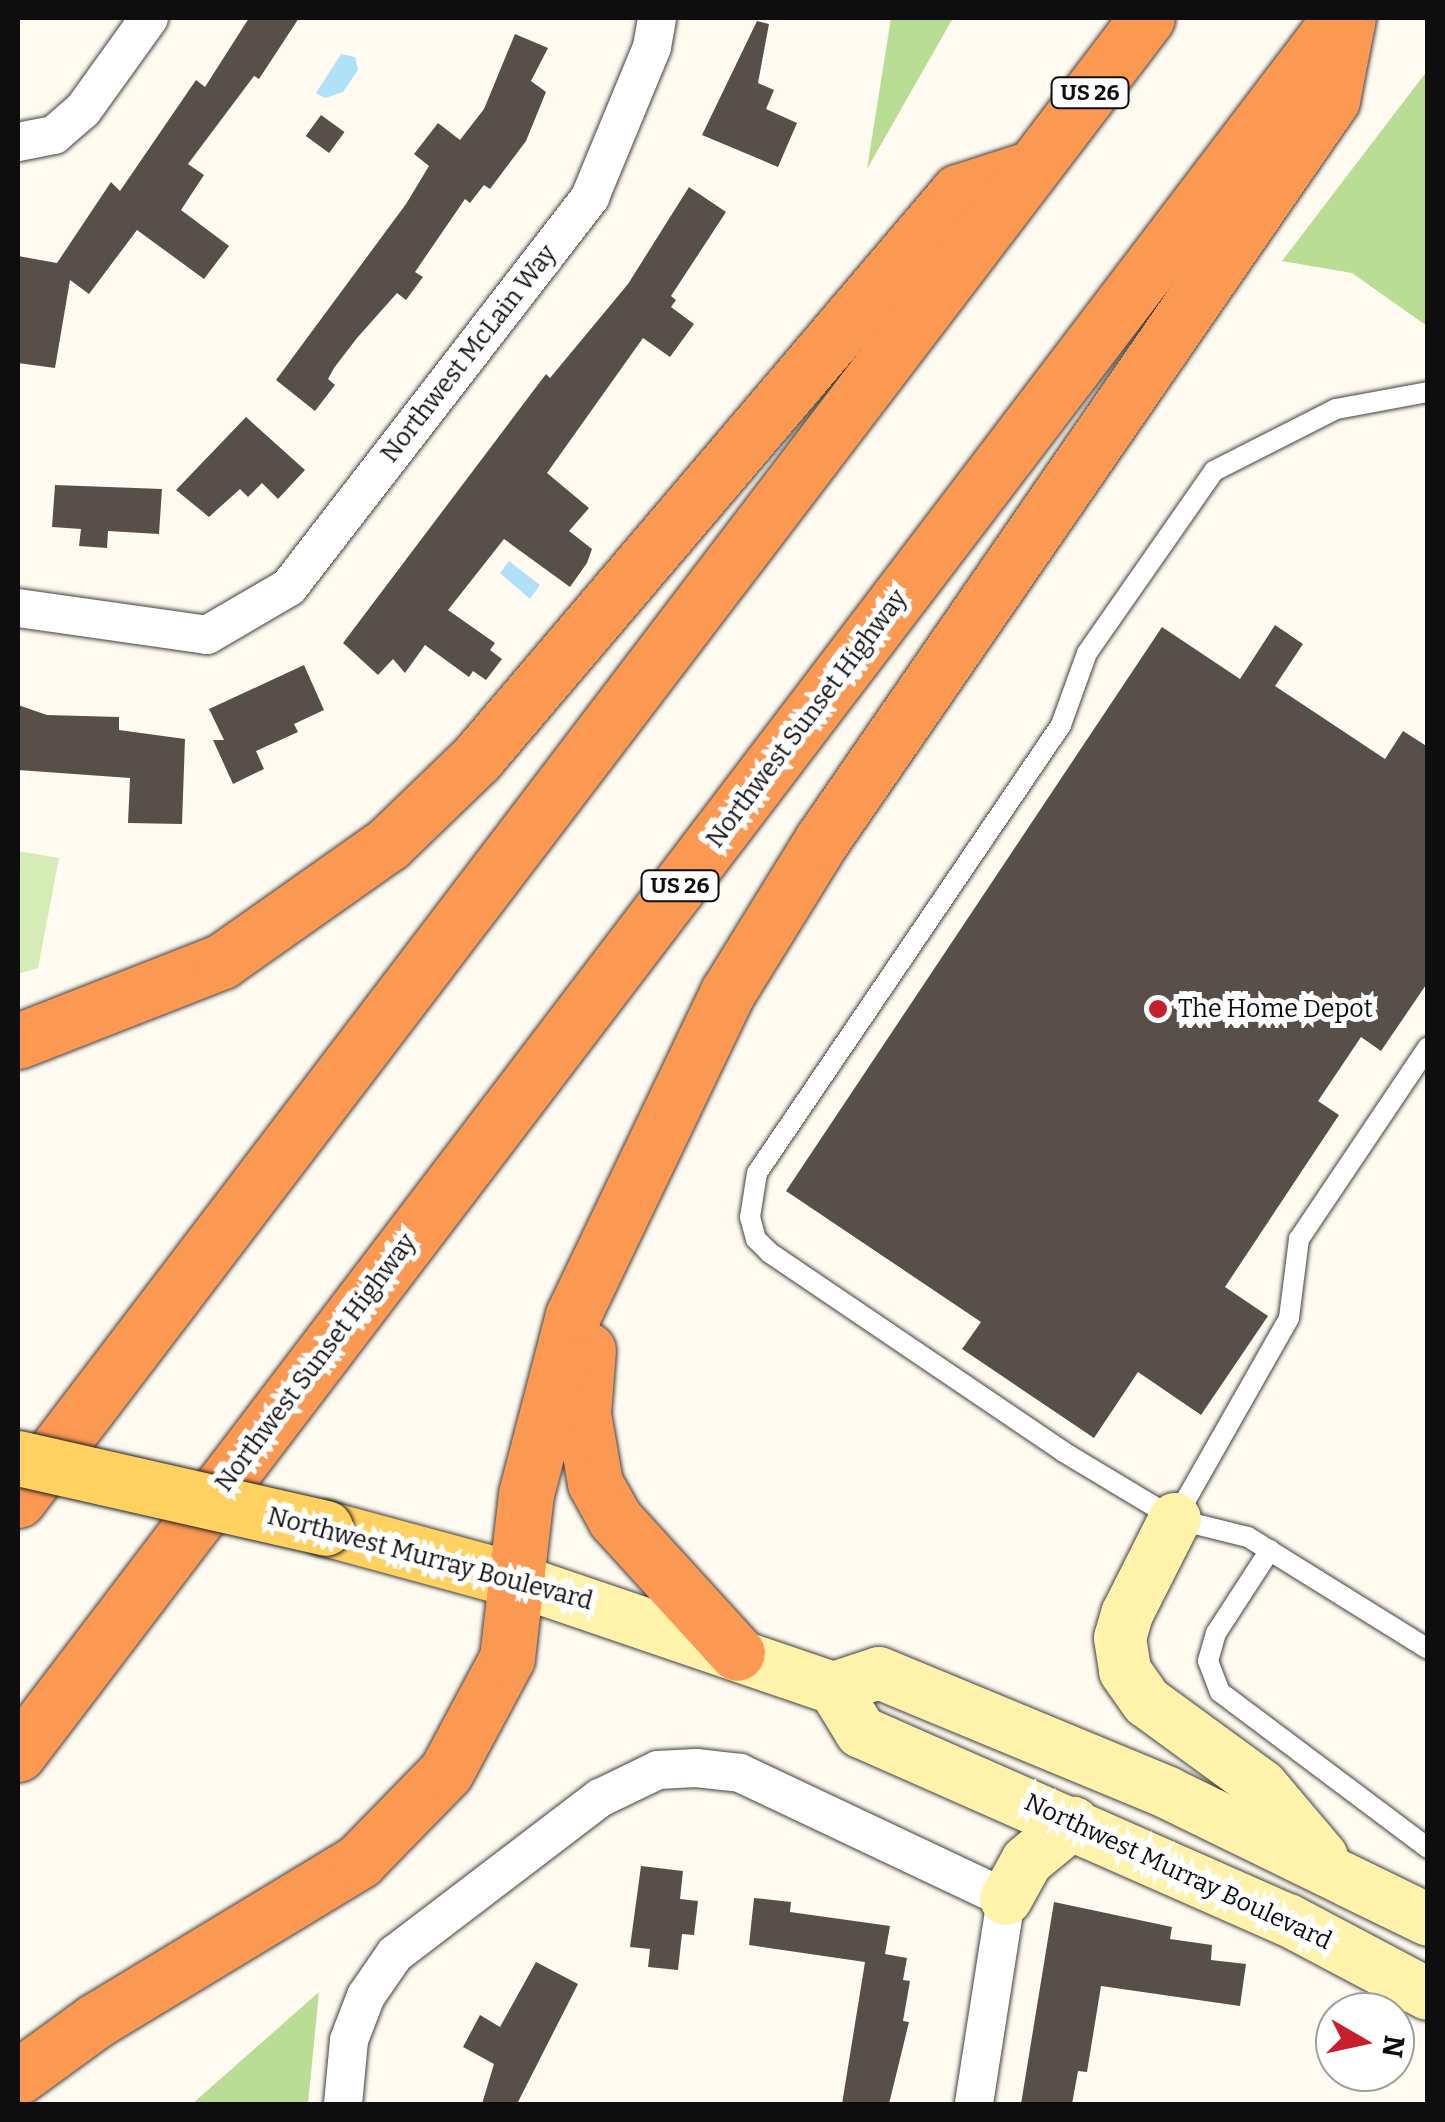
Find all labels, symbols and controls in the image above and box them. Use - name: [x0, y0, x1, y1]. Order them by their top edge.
- road number: US 26: [1050, 76, 1130, 110]
- street label: Northwest McLain Way: [375, 239, 563, 469]
- street label: Northwest Sunset Highway: [700, 584, 914, 854]
- road number: US 26: [640, 869, 720, 903]
- place label: The Home Depot: [1178, 994, 1373, 1024]
- marker: The Home Depot: [1147, 998, 1169, 1020]
- street label: Northwest Sunset Highway: [209, 1228, 423, 1498]
- street label: Northwest Murray Boulevard: [264, 1501, 596, 1617]
- street label: Northwest Murray Boulevard: [1020, 1788, 1336, 1956]
- north arrow: [1315, 1992, 1415, 2092]
- text: N: [1375, 2033, 1411, 2060]

